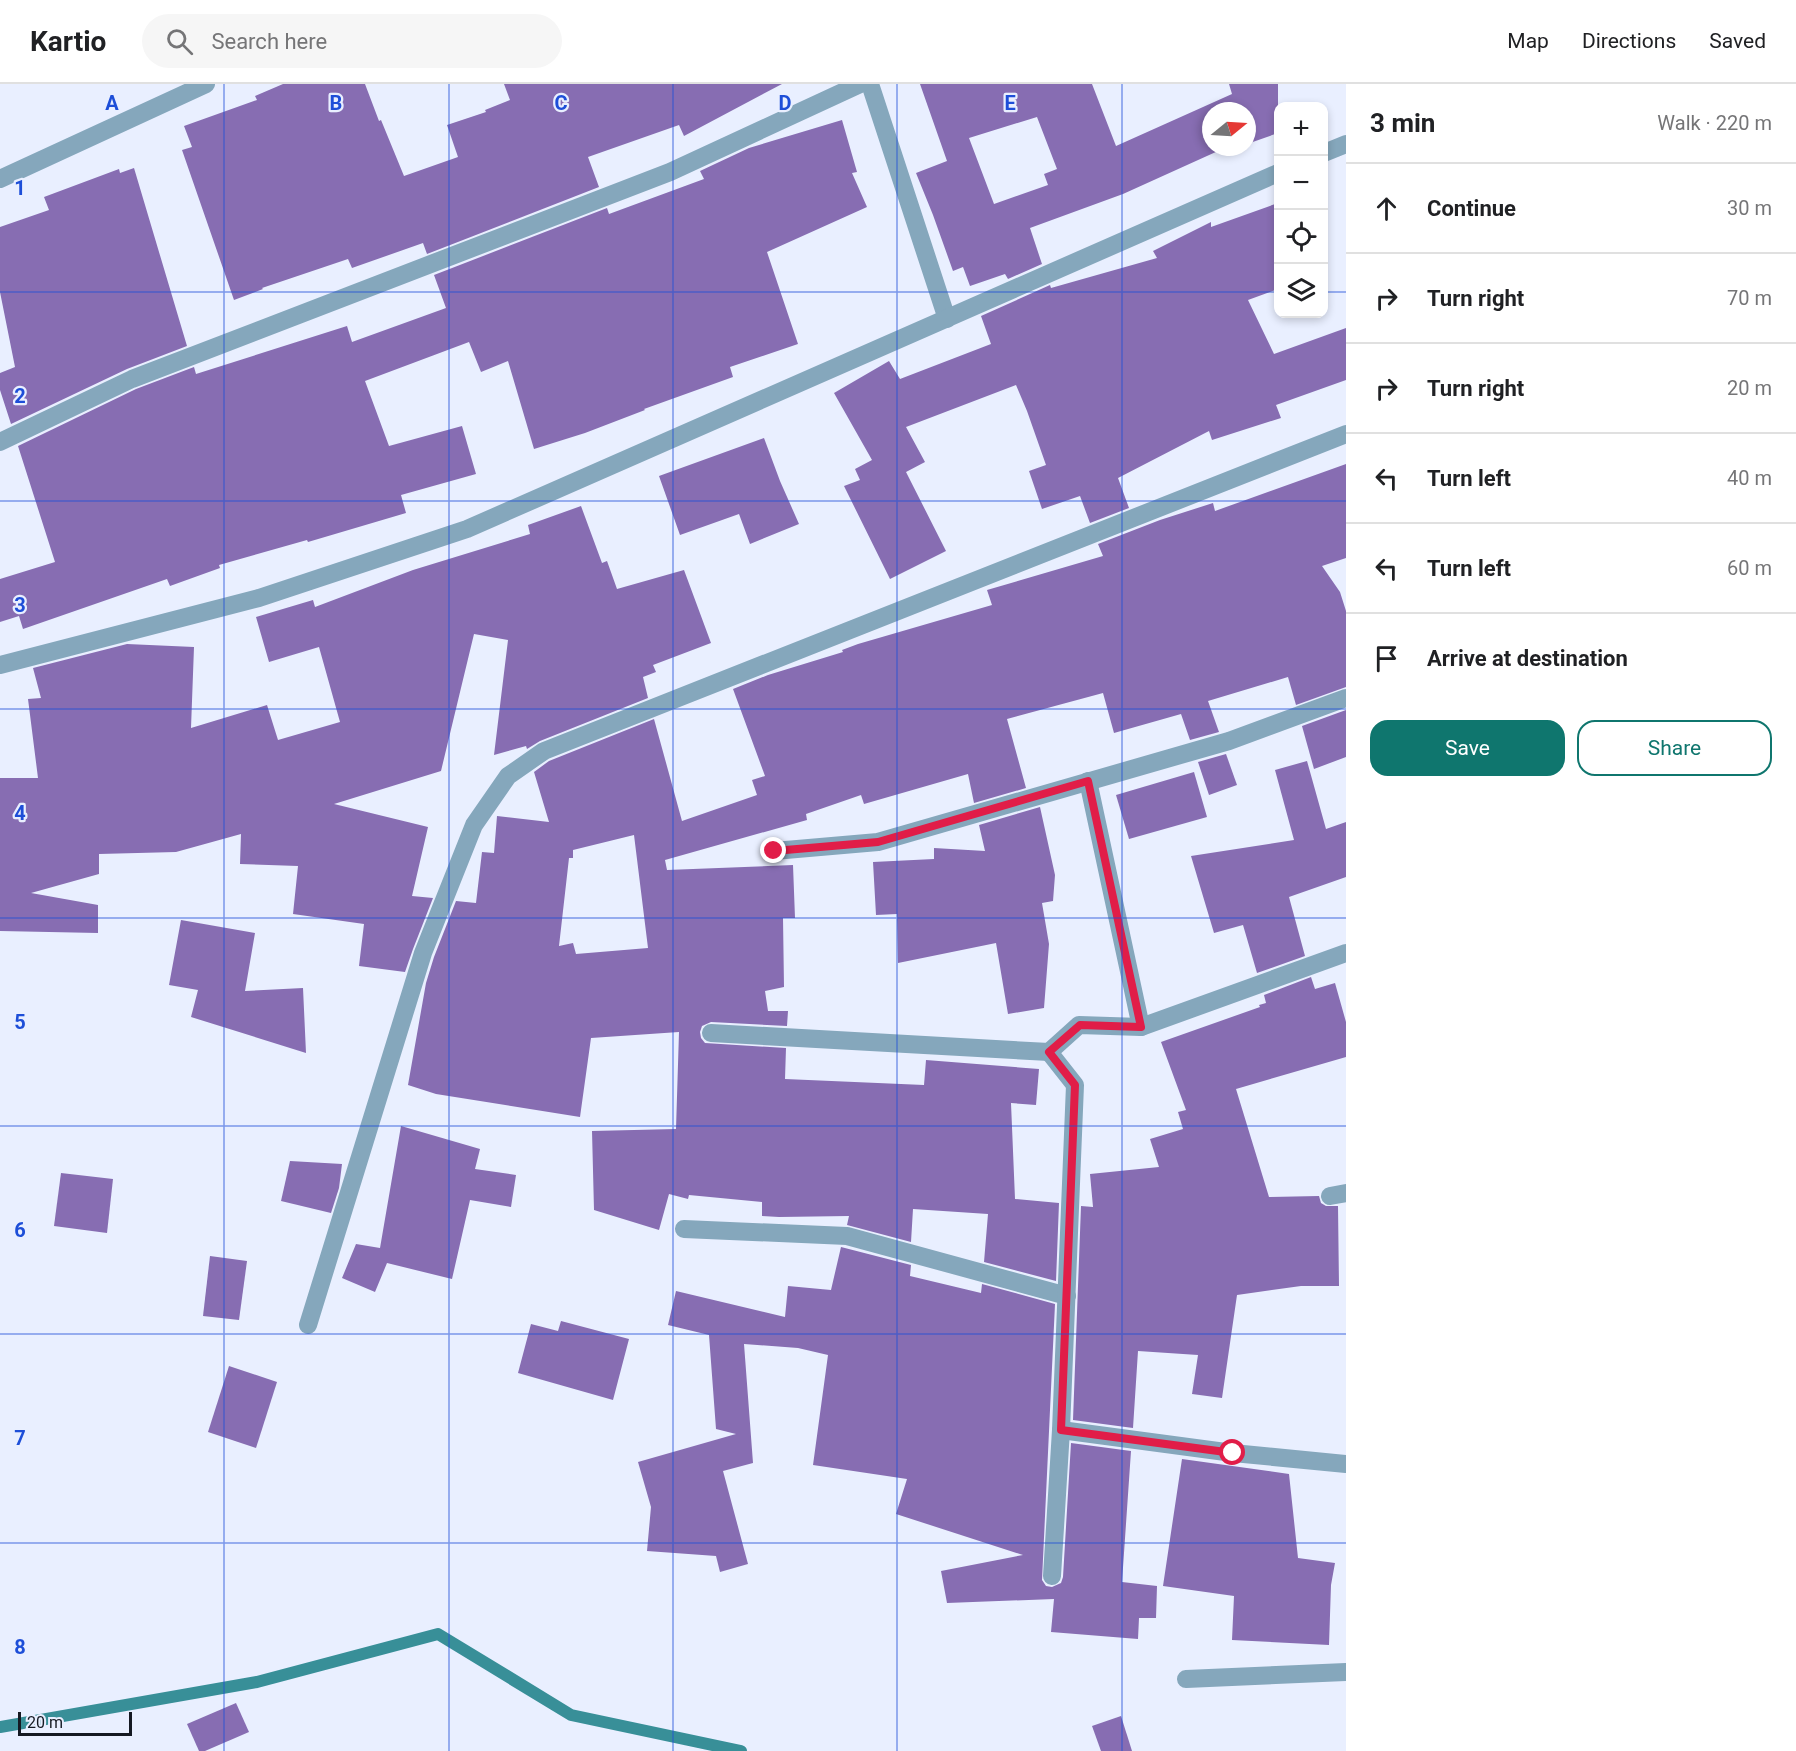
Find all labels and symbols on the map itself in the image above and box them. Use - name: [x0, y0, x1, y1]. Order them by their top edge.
- text: A: [105, 91, 119, 115]
- text: B: [330, 91, 342, 115]
- text: C: [554, 91, 568, 115]
- text: D: [779, 91, 792, 115]
- text: E: [1004, 91, 1016, 115]
- north arrow: [1202, 102, 1256, 156]
- text: 1: [14, 176, 26, 200]
- text: 2: [14, 384, 26, 408]
- text: 3: [14, 593, 26, 617]
- text: 4: [14, 801, 26, 825]
- route end: [760, 837, 786, 863]
- text: 5: [14, 1010, 26, 1034]
- text: 6: [14, 1218, 26, 1242]
- text: 7: [14, 1426, 26, 1450]
- route start: [1219, 1439, 1245, 1465]
- text: 8: [14, 1635, 26, 1659]
- scale bar: [18, 1709, 132, 1736]

